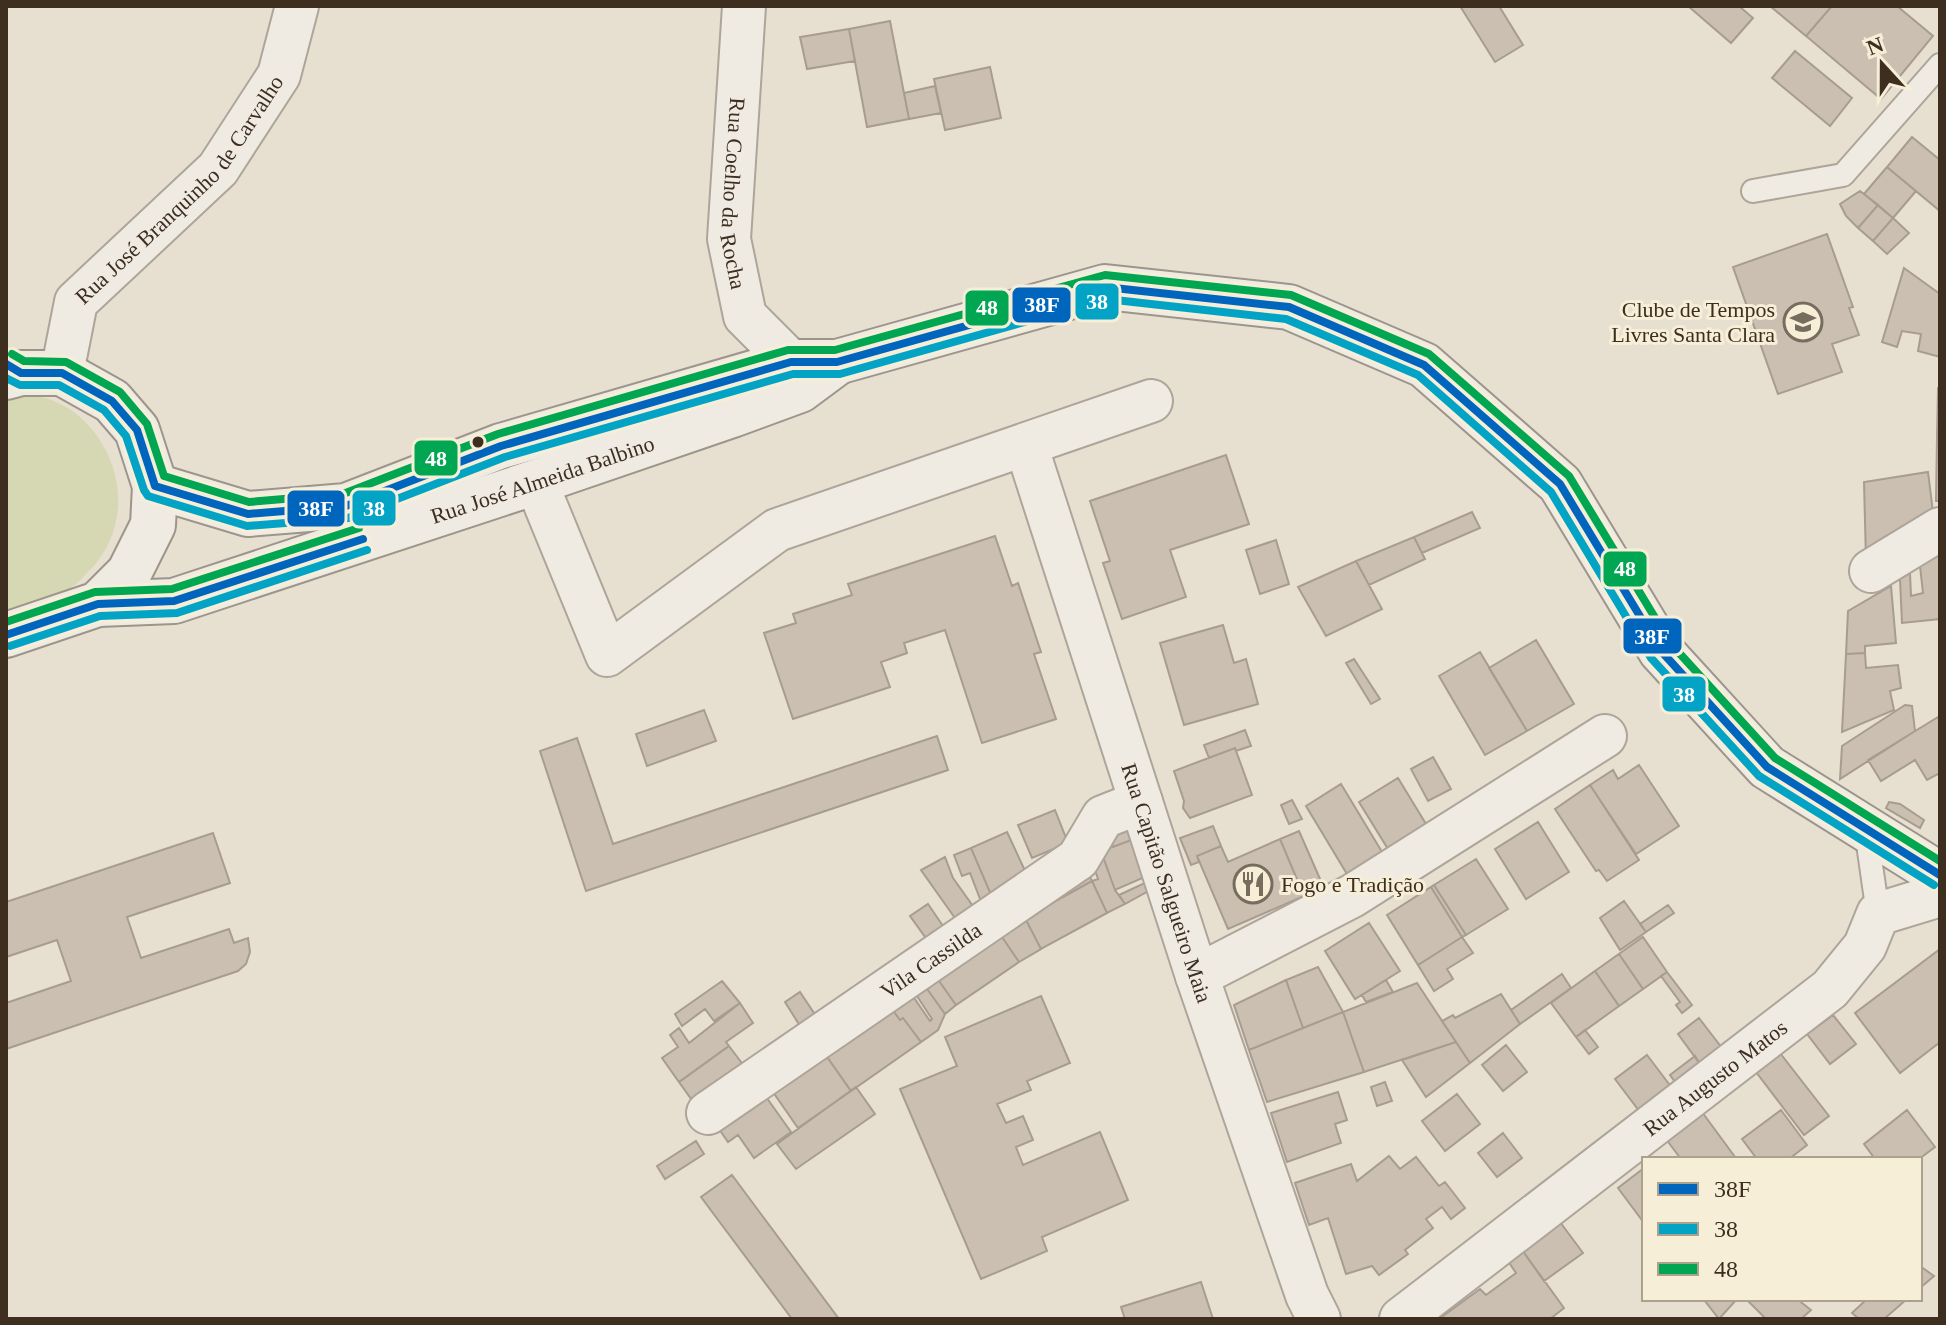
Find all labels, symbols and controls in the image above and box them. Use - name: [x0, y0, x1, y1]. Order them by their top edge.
- north arrow: [1842, 24, 1922, 104]
- text: N: [1863, 31, 1887, 60]
- street label: Rua José Branquinho de Carvalho: [70, 70, 288, 309]
- street label: Rua Coelho da Rocha: [716, 97, 752, 291]
- line badge: 38: [1074, 282, 1120, 321]
- line badge: 38F: [1011, 286, 1072, 324]
- line badge: 48: [964, 289, 1010, 327]
- text: 38: [1086, 289, 1108, 314]
- text: 38F: [1024, 292, 1060, 317]
- text: 48: [976, 295, 998, 320]
- place label: Clube de Tempos Livres Santa Clara: [1611, 297, 1775, 347]
- school or university icon: Clube de Tempos Livres Santa Clara: [1782, 301, 1824, 343]
- street label: Rua José Almeida Balbino: [427, 430, 657, 528]
- unlabelled marker: [470, 434, 486, 450]
- line badge: 48: [413, 439, 459, 477]
- text: 48: [425, 446, 447, 471]
- line badge: 38F: [286, 489, 346, 528]
- line badge: 38: [351, 489, 397, 527]
- text: 38F: [298, 496, 334, 521]
- text: 38: [363, 496, 385, 521]
- line badge: 48: [1602, 550, 1648, 588]
- text: 48: [1614, 556, 1636, 581]
- line badge: 38F: [1622, 617, 1683, 655]
- text: 38F: [1634, 624, 1670, 649]
- line badge: 38: [1661, 675, 1707, 713]
- text: 38: [1673, 682, 1695, 707]
- street label: Rua Capitão Salgueiro Maia: [1117, 760, 1218, 1006]
- restaurant icon: Fogo e Tradição: [1232, 863, 1274, 905]
- place label: Fogo e Tradição: [1281, 872, 1424, 897]
- street label: Vila Cassilda: [875, 917, 986, 1004]
- street label: Rua Augusto Matos: [1638, 1014, 1792, 1141]
- legend: [1642, 1157, 1922, 1301]
- text: 38F: [1714, 1176, 1751, 1202]
- text: 38: [1714, 1216, 1738, 1242]
- text: 48: [1714, 1256, 1738, 1282]

